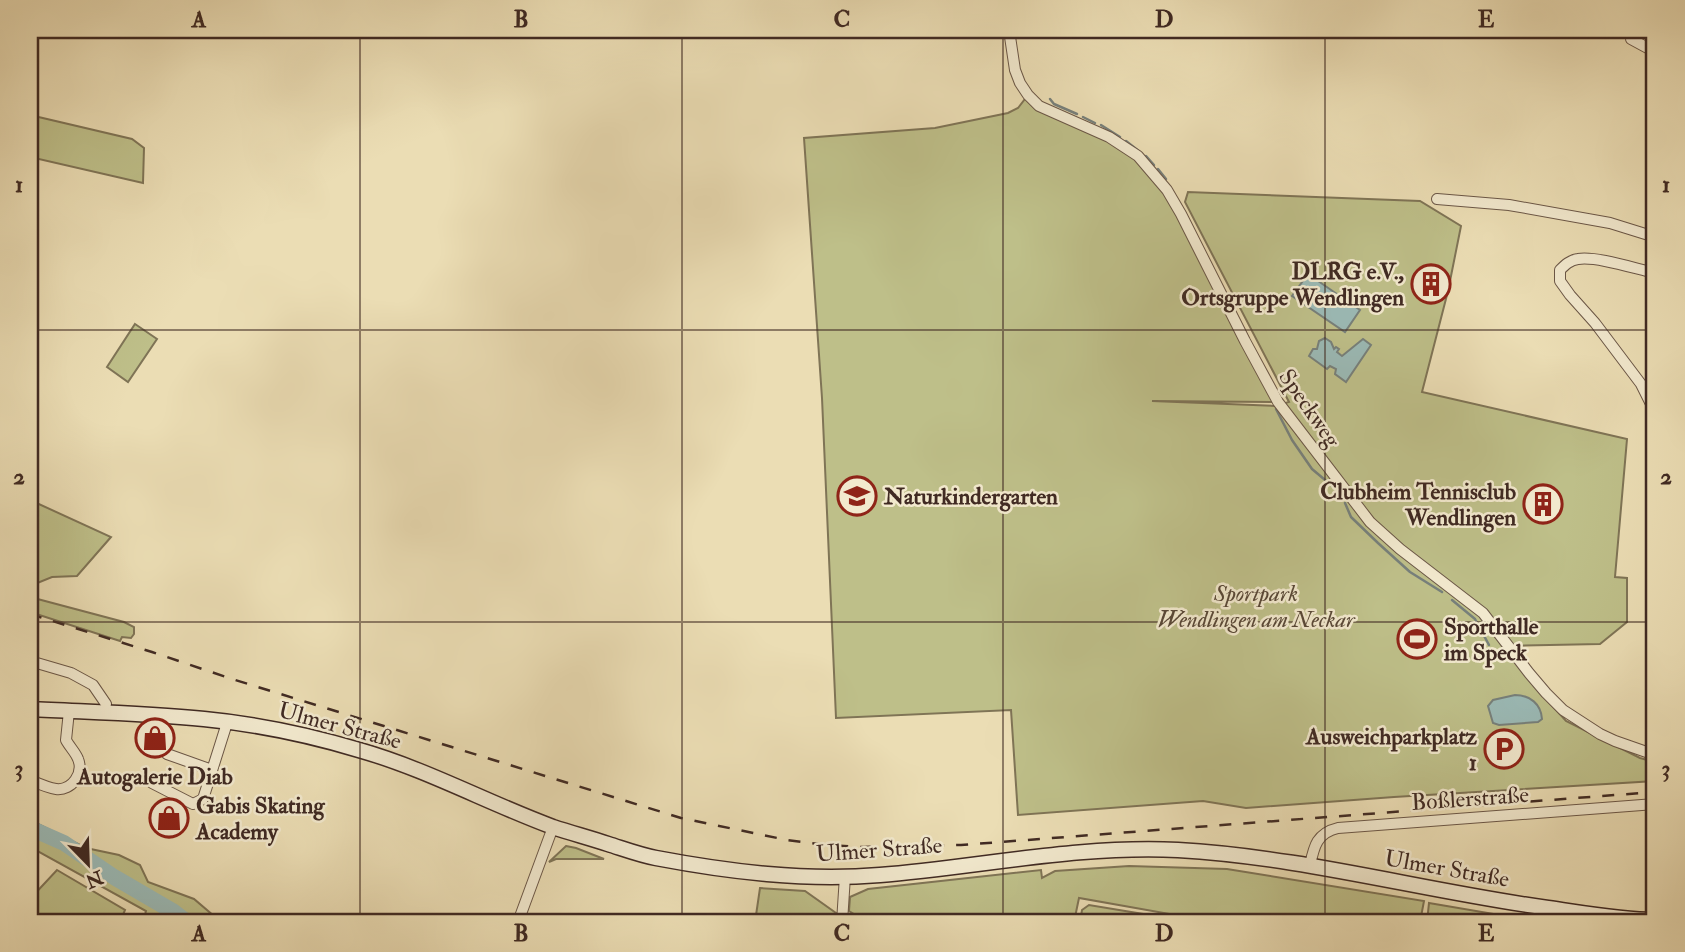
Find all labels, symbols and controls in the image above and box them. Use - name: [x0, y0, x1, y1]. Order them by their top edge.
- text: A: [191, 5, 207, 34]
- text: B: [513, 5, 529, 34]
- text: C: [834, 5, 850, 34]
- text: D: [1155, 5, 1173, 34]
- text: E: [1478, 5, 1495, 34]
- text: 1: [15, 170, 23, 199]
- text: 1: [1662, 170, 1670, 199]
- place label: DLRG e.V., Ortsgruppe Wendlingen: [1181, 257, 1405, 313]
- building icon: DLRG e.V., Ortsgruppe Wendlingen: [1410, 263, 1452, 305]
- street label: Speckweg: [1271, 363, 1347, 454]
- text: 2: [13, 462, 25, 491]
- text: 2: [1660, 462, 1672, 491]
- school or university icon: Naturkindergarten: [836, 475, 878, 517]
- place label: Clubheim Tennisclub Wendlingen: [1320, 477, 1516, 533]
- place label: Naturkindergarten: [883, 482, 1058, 512]
- building icon: Clubheim Tennisclub Wendlingen: [1522, 483, 1564, 525]
- park label: Sportpark Wendlingen am Neckar: [1157, 579, 1356, 634]
- place label: Sporthalle im Speck: [1443, 612, 1539, 668]
- sports icon: Sporthalle im Speck: [1396, 618, 1438, 660]
- street label: Ulmer Straße: [275, 695, 405, 756]
- shop icon: Autogalerie Diab: [134, 717, 176, 759]
- place label: Ausweichparkplatz 1: [1305, 722, 1478, 777]
- parking icon: Ausweichparkplatz 1: [1483, 728, 1525, 770]
- text: 3: [15, 754, 23, 783]
- text: 3: [1662, 754, 1670, 783]
- place label: Autogalerie Diab: [76, 762, 233, 792]
- street label: Boßlerstraße: [1410, 780, 1530, 817]
- place label: Gabis Skating Academy: [195, 791, 326, 847]
- shop icon: Gabis Skating Academy: [148, 797, 190, 839]
- north arrow: [52, 830, 122, 900]
- street label: Ulmer Straße: [815, 831, 943, 868]
- street label: Ulmer Straße: [1382, 843, 1512, 894]
- text: N: [81, 864, 108, 893]
- text: A: [191, 919, 207, 948]
- text: B: [513, 919, 529, 948]
- text: C: [834, 919, 850, 948]
- text: D: [1155, 919, 1173, 948]
- text: E: [1478, 919, 1495, 948]

